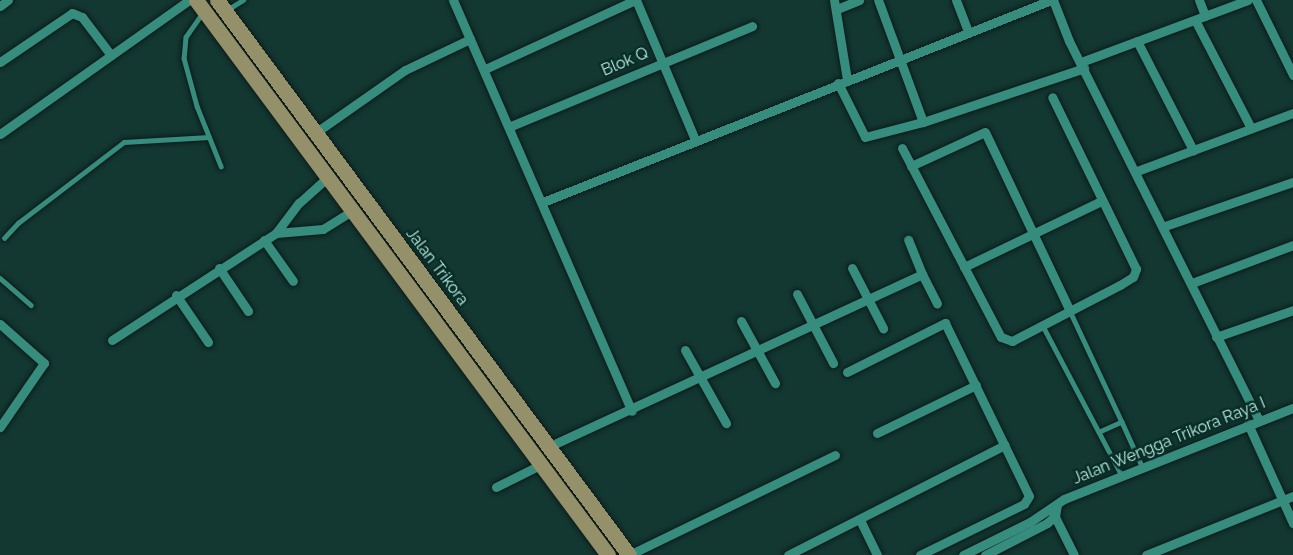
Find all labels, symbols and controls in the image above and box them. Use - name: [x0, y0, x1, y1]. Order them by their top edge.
- street label: Blok Q: [599, 44, 651, 80]
- street label: Jalan Trikora: [402, 224, 472, 310]
- street label: Jalan Wengga Trikora Raya I: [1069, 393, 1269, 489]

